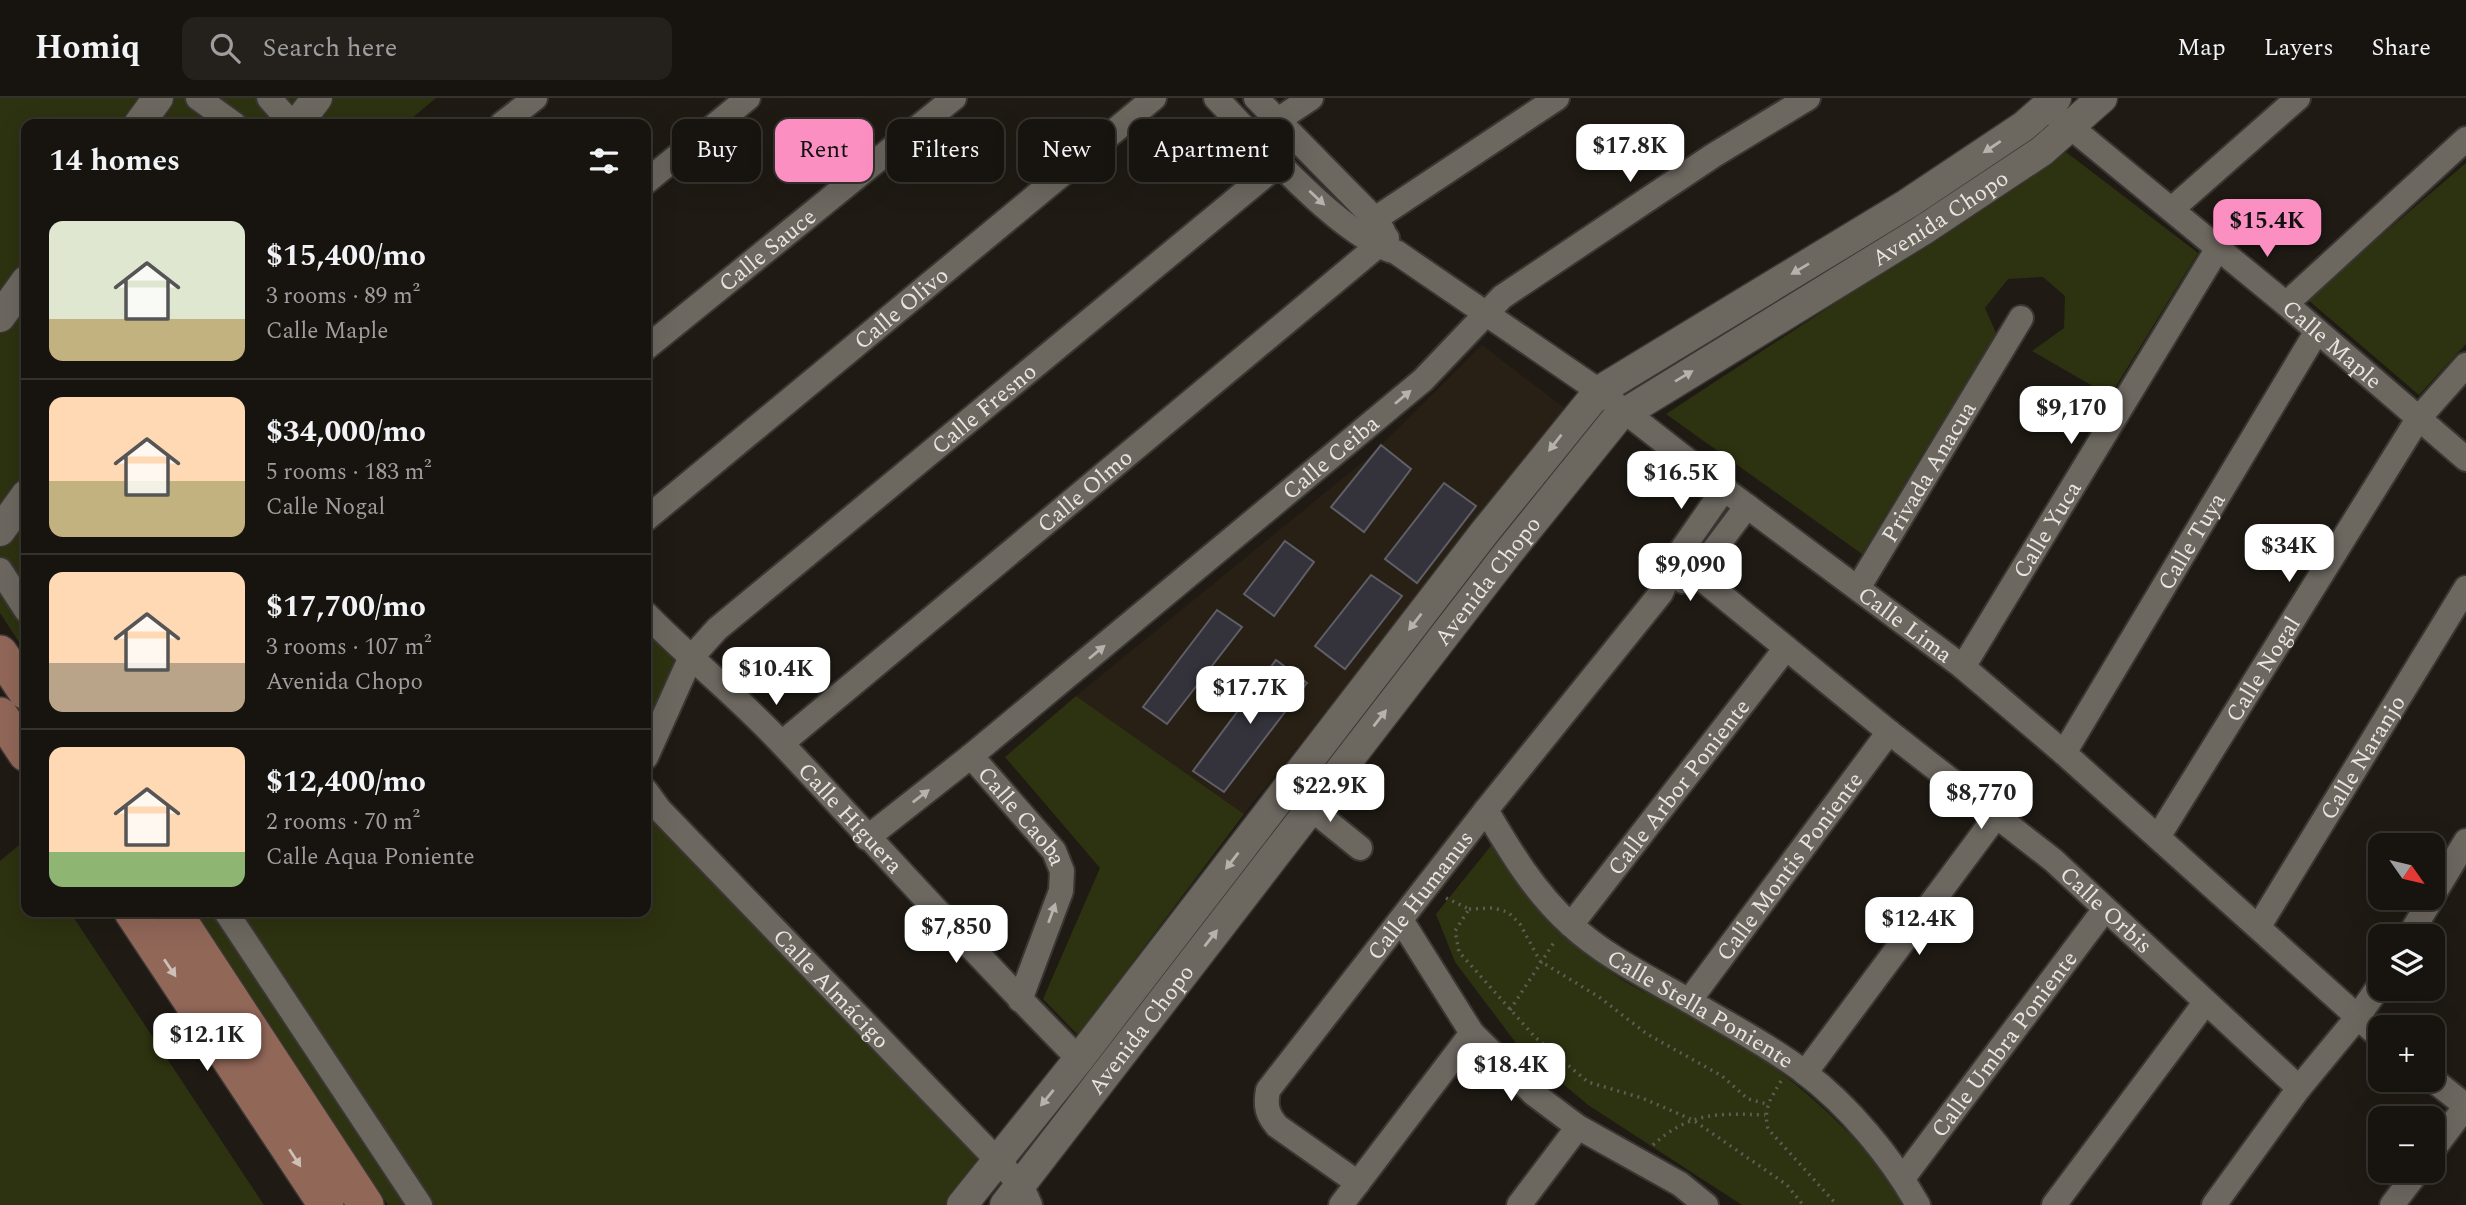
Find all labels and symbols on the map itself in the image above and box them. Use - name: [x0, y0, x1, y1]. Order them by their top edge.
- pin: $17.8K: [1573, 125, 1687, 184]
- one-way arrow: [1982, 141, 2002, 154]
- street label: Avenida Chopo: [1866, 162, 2016, 276]
- one-way arrow: [1308, 189, 1325, 205]
- street label: Calle Sauce: [712, 200, 825, 301]
- pin: $15.4K: [2210, 200, 2324, 259]
- street label: Calle Olivo: [847, 259, 957, 359]
- one-way arrow: [1790, 262, 1809, 275]
- street label: Calle Maple: [2274, 292, 2389, 398]
- street label: Calle Fresno: [924, 355, 1045, 464]
- one-way arrow: [1675, 370, 1694, 382]
- pin: $9,170: [2014, 386, 2128, 446]
- one-way arrow: [1394, 389, 1412, 404]
- street label: Privada Anacua: [1873, 395, 1986, 550]
- street label: Calle Ceiba: [1275, 407, 1388, 509]
- one-way arrow: [1548, 434, 1563, 452]
- street label: Calle Olmo: [1030, 441, 1141, 542]
- pin: $16.5K: [1624, 452, 1738, 511]
- street label: Calle Yuca: [2005, 475, 2091, 586]
- street label: Calle Tuya: [2149, 486, 2235, 598]
- street label: Avenida Chopo: [1426, 509, 1550, 654]
- pin: $34K: [2248, 524, 2330, 584]
- pin: $9,090: [1633, 544, 1747, 603]
- street label: Calle Lima: [1850, 578, 1959, 672]
- street label: Calle Nogal: [2217, 610, 2310, 730]
- one-way arrow: [1408, 613, 1423, 631]
- one-way arrow: [1087, 644, 1105, 659]
- pin: $10.4K: [719, 648, 833, 707]
- pin: $17.7K: [1193, 666, 1307, 726]
- street label: Calle Naranjo: [2312, 689, 2415, 827]
- street label: Calle Arbor Poniente: [1599, 692, 1760, 884]
- one-way arrow: [1373, 709, 1387, 728]
- street label: Calle Higuera: [789, 755, 911, 882]
- street label: Calle Caoba: [968, 759, 1074, 871]
- pin: $22.9K: [1273, 764, 1387, 824]
- street label: Calle Montis Poniente: [1708, 765, 1873, 969]
- pin: $8,770: [1924, 772, 2038, 831]
- one-way arrow: [912, 789, 929, 804]
- street label: Calle Humanus: [1359, 823, 1483, 969]
- north arrow: [2368, 833, 2445, 910]
- one-way arrow: [1225, 852, 1239, 870]
- street label: Calle Orbis: [2051, 858, 2160, 963]
- pin: $12.4K: [1862, 898, 1976, 957]
- one-way arrow: [1047, 903, 1058, 924]
- pin: $7,850: [899, 906, 1013, 965]
- street label: Calle Almácigo: [764, 921, 897, 1058]
- one-way arrow: [1204, 929, 1219, 947]
- street label: Calle Stella Poniente: [1599, 941, 1800, 1078]
- street label: Calle Umbra Poniente: [1923, 944, 2087, 1146]
- street label: Avenida Chopo: [1080, 957, 1204, 1103]
- one-way arrow: [163, 959, 176, 978]
- pin: $12.1K: [150, 1014, 264, 1073]
- pin: $18.4K: [1454, 1044, 1568, 1103]
- one-way arrow: [1039, 1089, 1054, 1107]
- one-way arrow: [289, 1149, 302, 1168]

